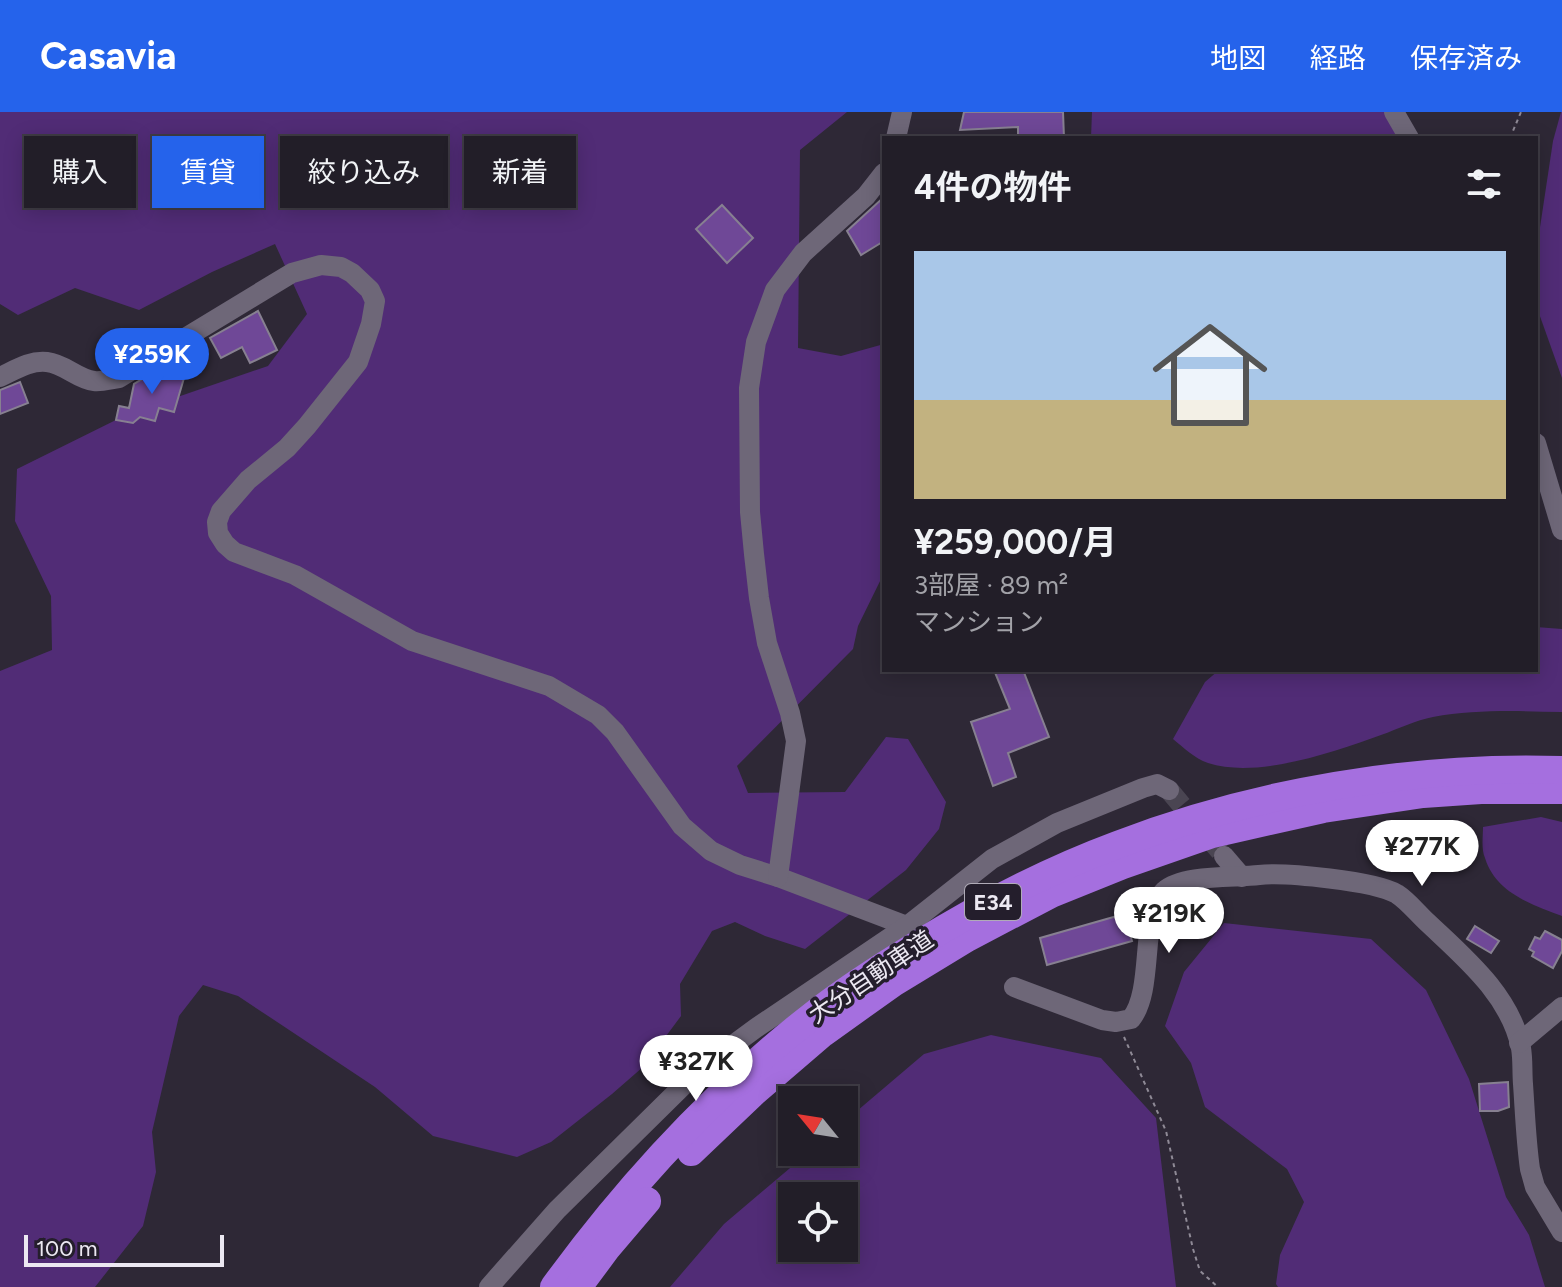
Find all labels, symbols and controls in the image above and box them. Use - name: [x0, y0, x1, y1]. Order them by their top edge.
- text: Casavia: [40, 33, 177, 79]
- text: 地図: [1210, 41, 1266, 75]
- text: 経路: [1310, 41, 1366, 75]
- text: 保存済み: [1410, 41, 1522, 75]
- chip: 購入: [24, 136, 136, 208]
- chip: 賃貸: [152, 136, 264, 208]
- chip: 絞り込み: [280, 136, 448, 208]
- chip: 新着: [464, 136, 576, 208]
- icon: filters: [1462, 162, 1506, 206]
- text: 4件の物件: [914, 167, 1072, 208]
- icon: home: [1138, 303, 1282, 447]
- pin: ¥259K: [96, 328, 208, 396]
- text: ¥259K: [113, 338, 191, 370]
- text: ¥259,000/月: [914, 522, 1117, 563]
- text: 3部屋 · 89 m²: [914, 569, 1068, 601]
- text: マンション: [914, 606, 1044, 638]
- pin: ¥277K: [1366, 820, 1478, 888]
- text: ¥277K: [1384, 830, 1460, 862]
- road number: E34: [965, 884, 1021, 920]
- pin: ¥219K: [1113, 887, 1225, 955]
- text: ¥219K: [1132, 897, 1206, 929]
- street label: 大分自動車道: [803, 924, 939, 1029]
- pin: ¥327K: [640, 1035, 752, 1103]
- text: ¥327K: [658, 1045, 734, 1077]
- north arrow: [778, 1086, 858, 1166]
- map controls: [778, 1086, 858, 1262]
- button: locate: [778, 1182, 858, 1262]
- scale bar: [24, 1231, 224, 1267]
- text: 100 m: [36, 1235, 97, 1262]

